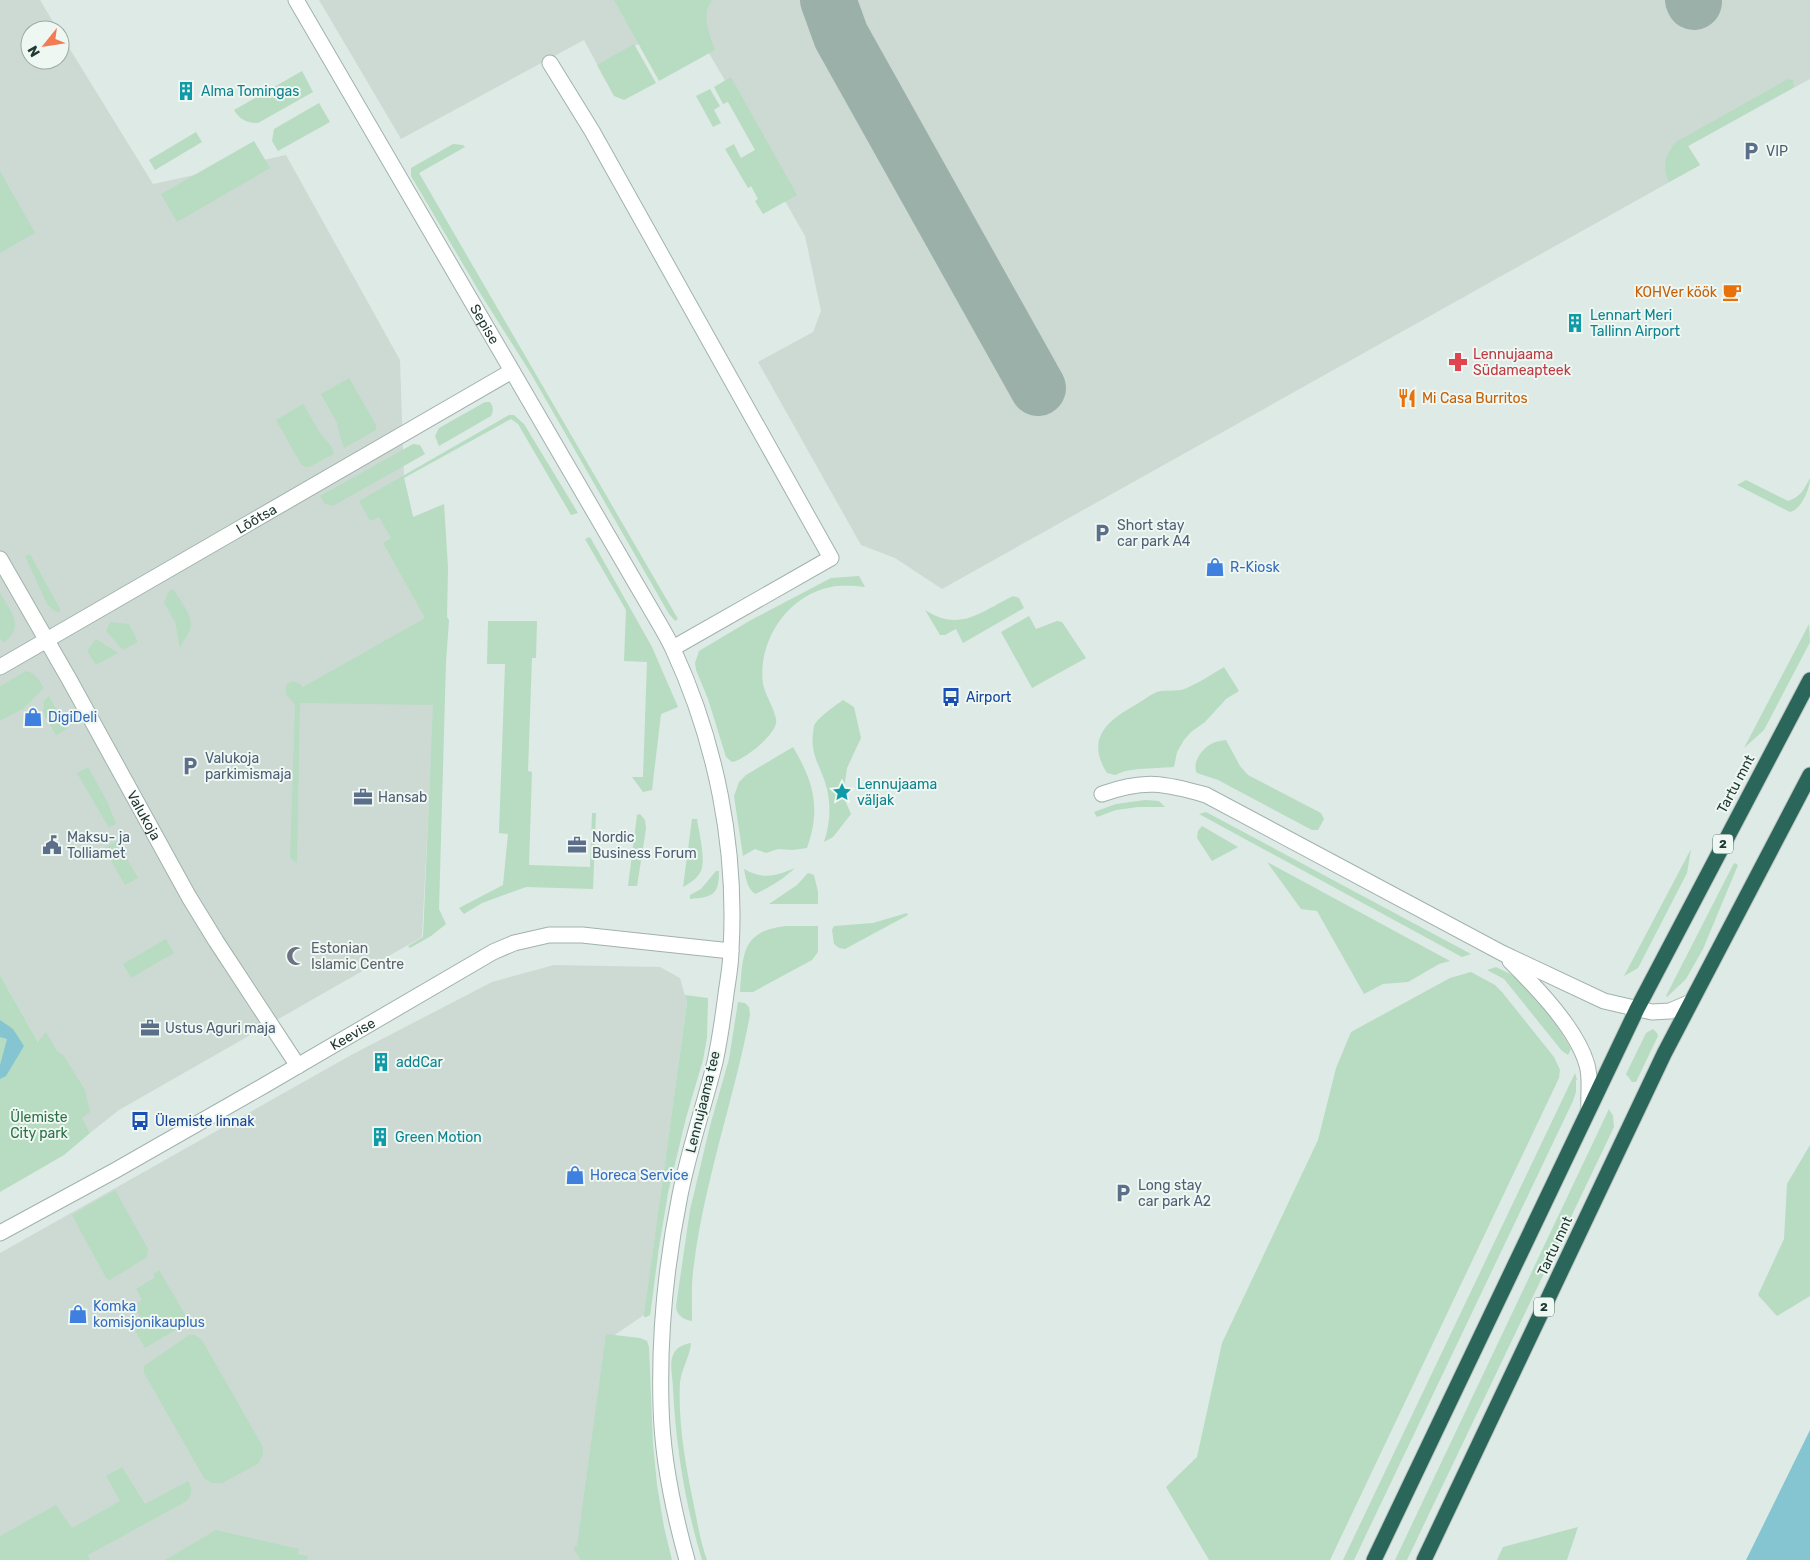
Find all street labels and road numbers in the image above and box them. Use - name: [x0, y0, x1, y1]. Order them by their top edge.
- street label: Sepise: [467, 301, 503, 347]
- street label: Lõõtsa: [233, 500, 280, 537]
- street label: Tartu mnt: [1714, 752, 1759, 816]
- street label: Valukoja: [124, 787, 165, 843]
- road number: 2: [1713, 834, 1733, 854]
- street label: Keevise: [327, 1014, 378, 1054]
- street label: Lennujaama tee: [682, 1049, 724, 1155]
- street label: Tartu mnt: [1534, 1213, 1576, 1278]
- road number: 2: [1534, 1298, 1554, 1316]

